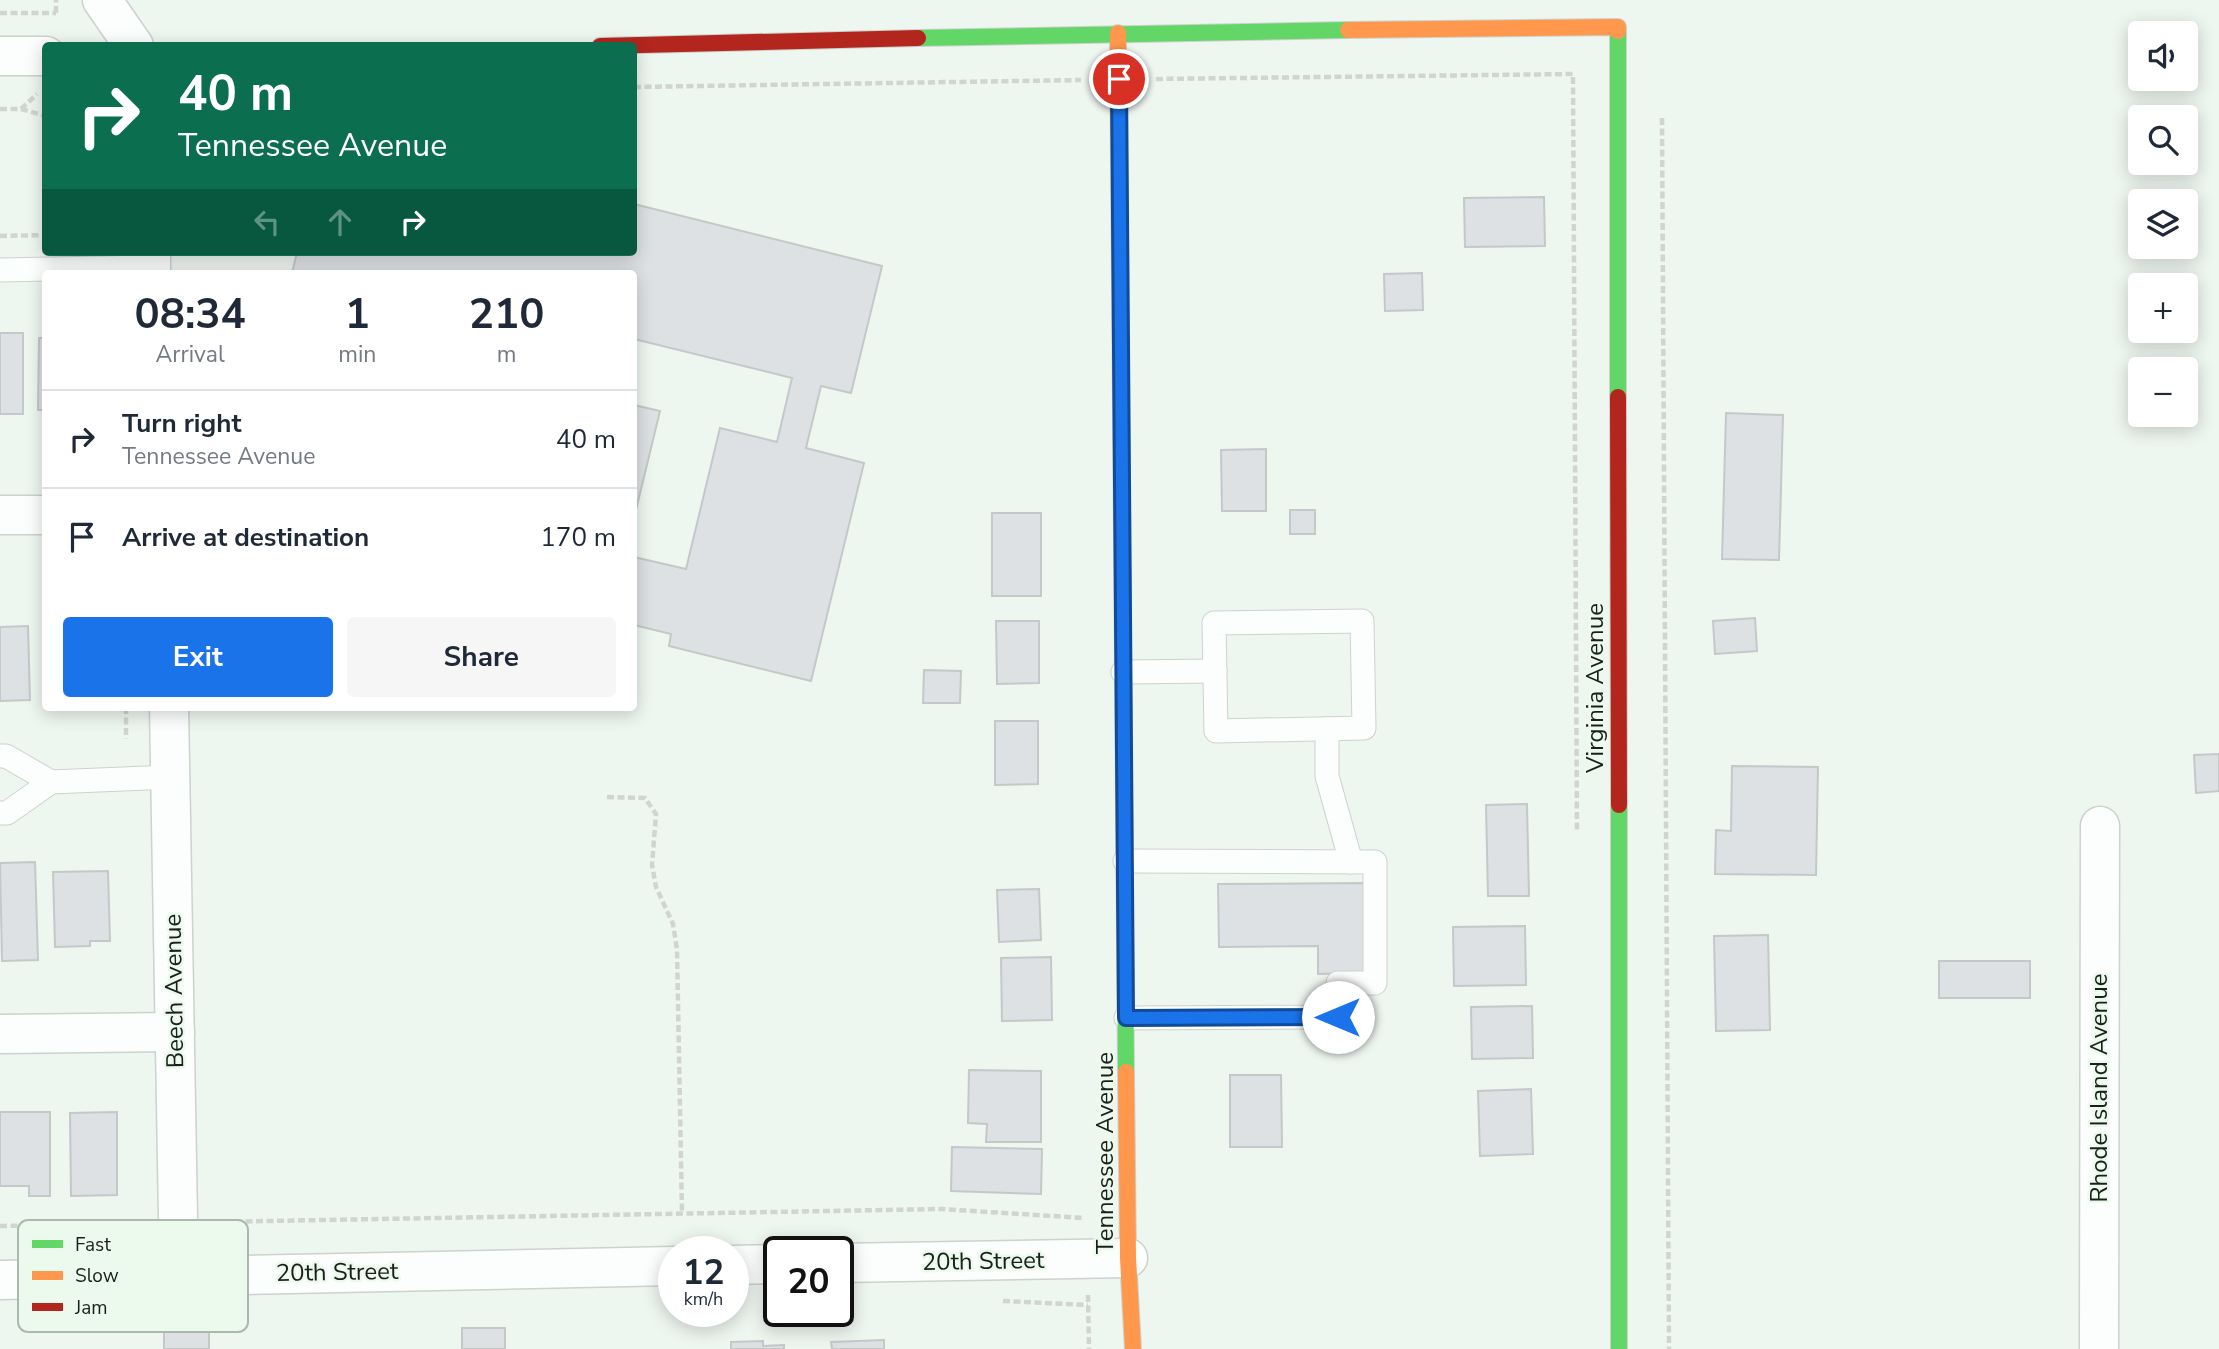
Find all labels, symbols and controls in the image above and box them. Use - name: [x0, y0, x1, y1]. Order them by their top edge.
- map controls: [2128, 21, 2198, 427]
- button: sound: [2128, 21, 2198, 91]
- pin: [1089, 49, 1149, 109]
- text: 40 m: [178, 60, 293, 127]
- icon: arrive: [1100, 60, 1138, 98]
- icon: right: [63, 70, 154, 161]
- button: search: [2128, 105, 2198, 175]
- text: Tennessee Avenue: [178, 124, 447, 167]
- button: layers: [2128, 189, 2198, 259]
- icon: left: [248, 203, 286, 241]
- icon: ahead: [321, 203, 359, 241]
- icon: right: [394, 203, 432, 241]
- button: +: [2128, 273, 2198, 343]
- text: 08:34: [135, 286, 246, 343]
- text: 1: [345, 286, 370, 343]
- text: 210: [469, 286, 544, 343]
- text: Arrival: [156, 339, 225, 370]
- text: min: [338, 339, 376, 370]
- text: m: [497, 339, 517, 370]
- button: −: [2128, 357, 2198, 427]
- text: Turn right: [122, 406, 241, 441]
- icon: right: [63, 420, 101, 458]
- text: 40 m: [556, 422, 616, 457]
- text: Tennessee Avenue: [122, 441, 315, 472]
- icon: arrive: [63, 518, 101, 556]
- text: Arrive at destination: [122, 520, 369, 555]
- text: 170 m: [540, 520, 616, 555]
- street label: Virginia Avenue: [1579, 603, 1611, 774]
- button: Exit: [63, 617, 333, 697]
- button: Share: [347, 617, 616, 697]
- street label: Beech Avenue: [157, 914, 191, 1068]
- street label: Rhode Island Avenue: [2083, 974, 2115, 1202]
- position arrow: [1301, 980, 1375, 1054]
- street label: Tennessee Avenue: [1089, 1052, 1121, 1254]
- legend: [18, 1220, 248, 1332]
- text: Fast: [75, 1232, 111, 1258]
- speed limit sign: 20: [763, 1236, 854, 1327]
- street label: 20th Street: [921, 1244, 1045, 1278]
- text: 12: [682, 1249, 725, 1296]
- street label: 20th Street: [275, 1255, 399, 1289]
- text: Slow: [75, 1263, 119, 1289]
- text: km/h: [684, 1287, 723, 1311]
- text: Jam: [74, 1295, 108, 1321]

